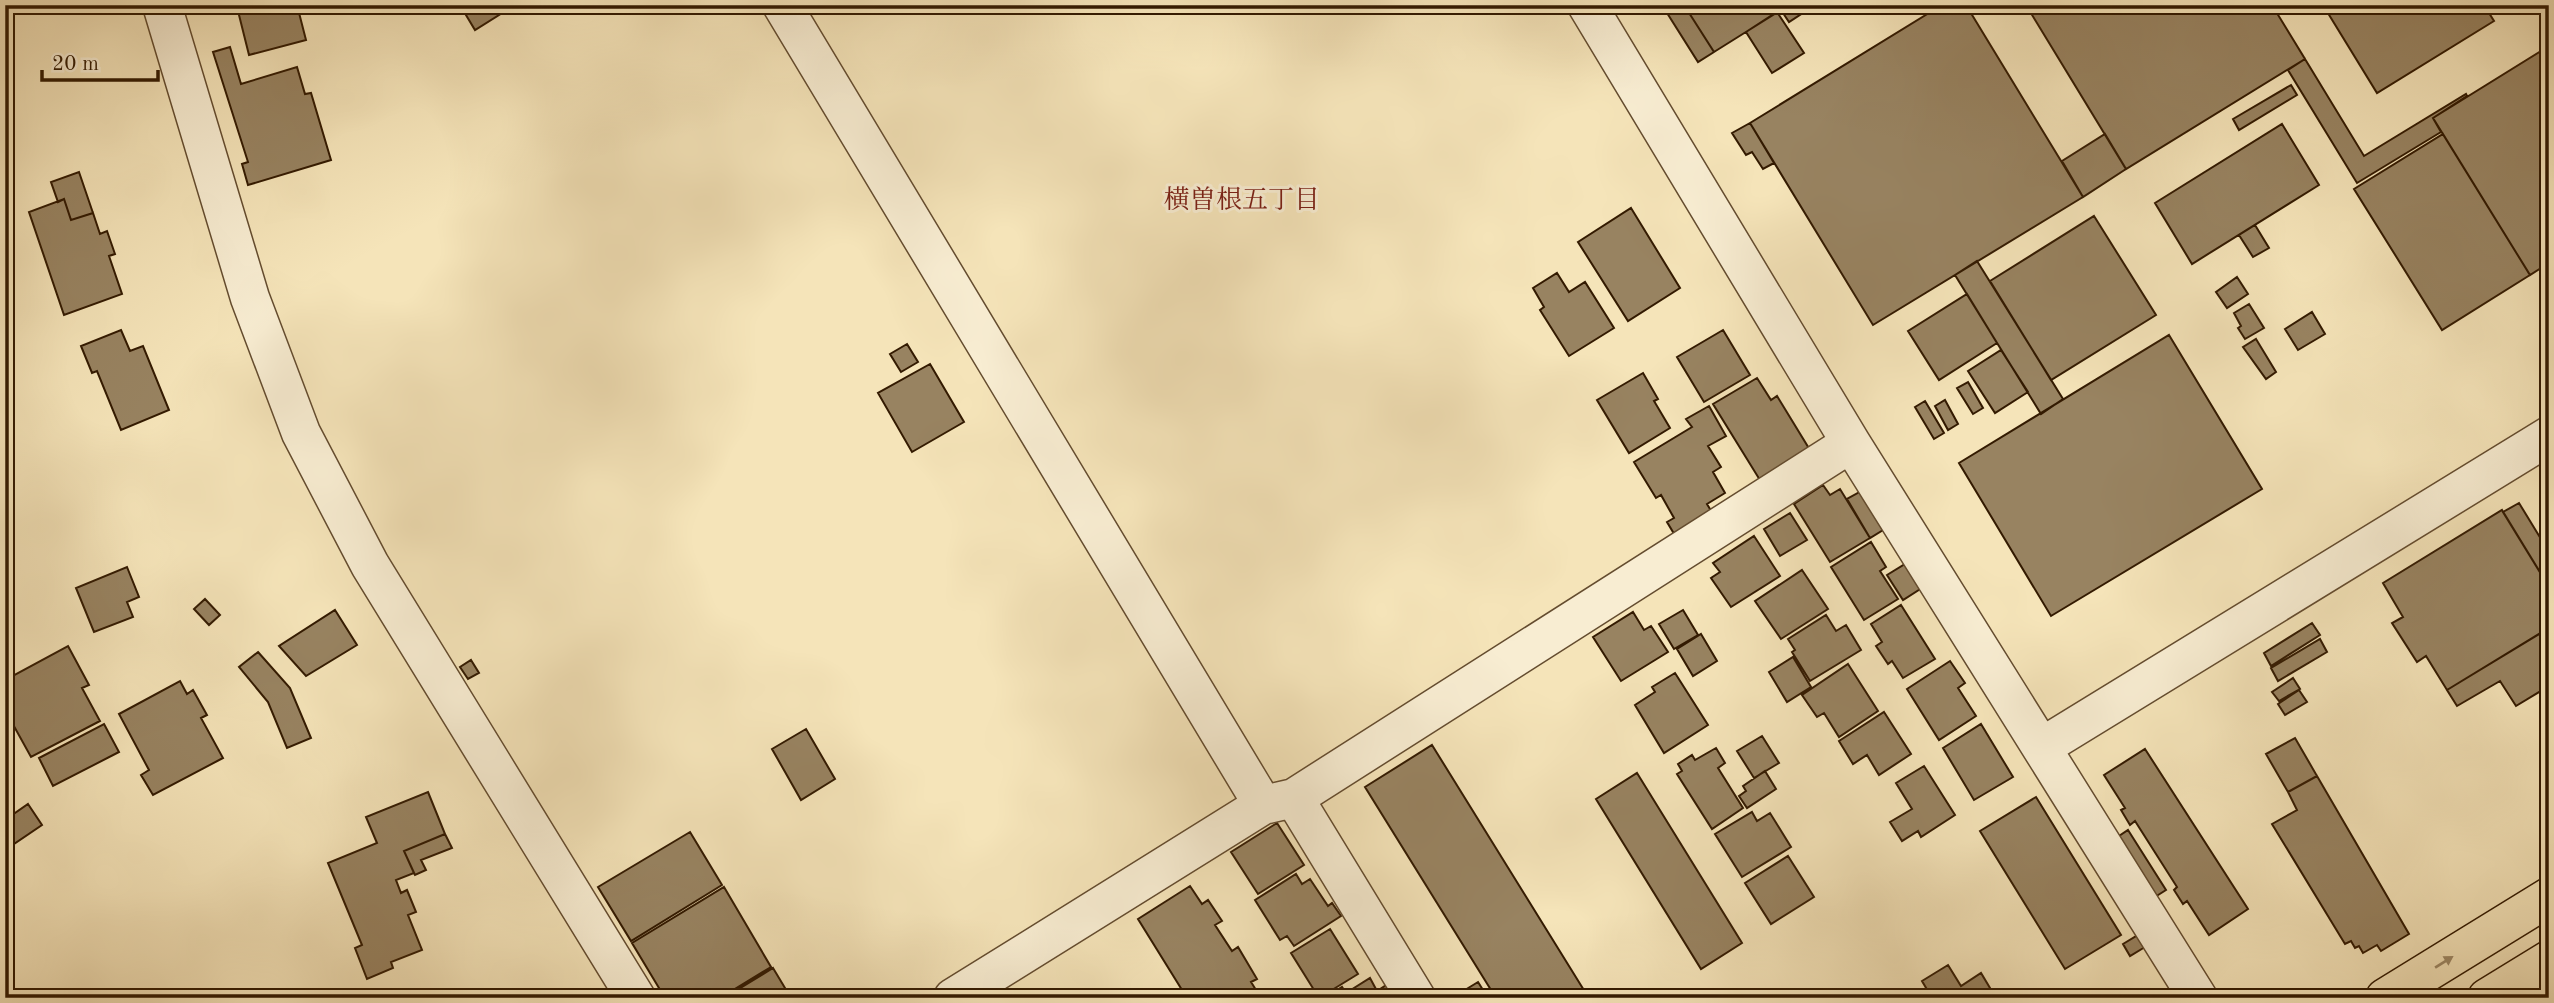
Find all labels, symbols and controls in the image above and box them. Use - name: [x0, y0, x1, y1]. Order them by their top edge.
- scale bar: [42, 38, 158, 82]
- text: 20 m: [52, 54, 99, 75]
- district label: 横曽根五丁目: [1164, 186, 1320, 214]
- one-way arrow: [2434, 956, 2453, 968]

